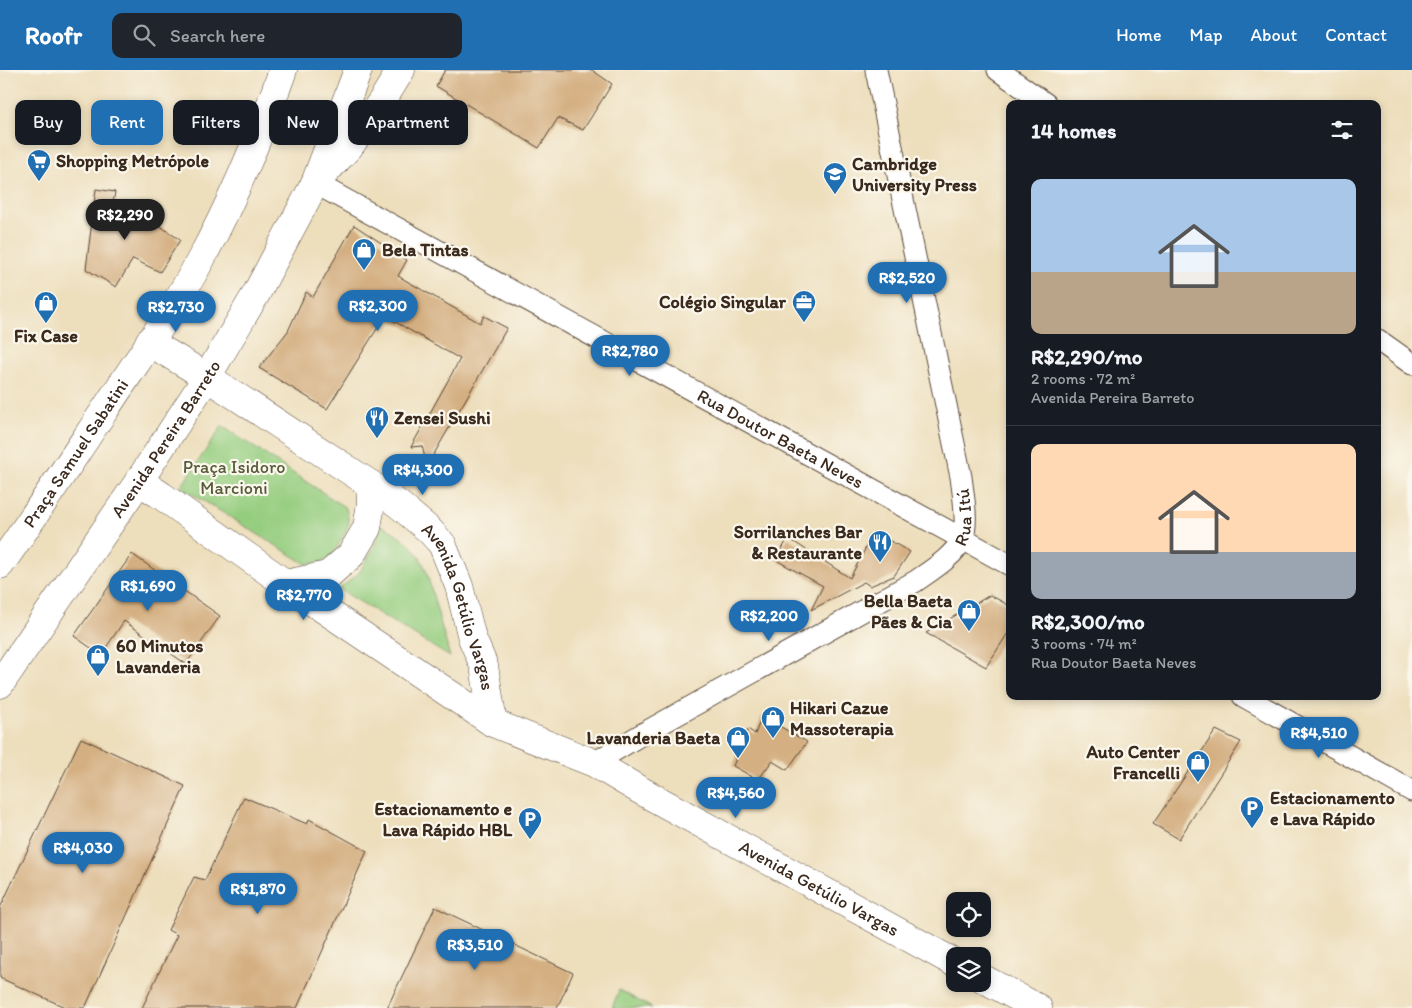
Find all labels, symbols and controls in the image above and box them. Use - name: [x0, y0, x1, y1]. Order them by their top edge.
- search box: [112, 13, 462, 58]
- text: Roofr: [25, 21, 82, 50]
- icon: search: [130, 21, 158, 49]
- text: Search here: [170, 24, 265, 47]
- text: Home: [1116, 24, 1162, 46]
- text: Map: [1190, 24, 1223, 46]
- text: About: [1251, 24, 1297, 46]
- text: Contact: [1325, 24, 1387, 46]
- chip: Buy: [15, 100, 81, 145]
- chip: Rent: [91, 100, 163, 145]
- chip: Filters: [173, 100, 259, 145]
- chip: New: [269, 100, 338, 145]
- chip: Apartment: [348, 100, 468, 145]
- icon: filters: [1328, 116, 1356, 144]
- text: 14 homes: [1031, 118, 1116, 143]
- supermarket icon: Shopping Metrópole: [26, 148, 52, 182]
- place label: Shopping Metrópole: [56, 150, 210, 172]
- place label: Cambridge University Press: [852, 153, 977, 196]
- school or university icon: Cambridge University Press: [822, 161, 848, 195]
- pin: R$2,290: [79, 198, 171, 241]
- text: R$2,290: [97, 205, 153, 224]
- icon: home: [1149, 211, 1239, 301]
- shop icon: Bela Tintas: [351, 237, 377, 271]
- place label: Bela Tintas: [382, 239, 469, 261]
- pin: R$2,520: [861, 262, 953, 304]
- text: R$2,520: [879, 268, 935, 287]
- office icon: Colégio Singular: [791, 289, 817, 323]
- shop icon: Fix Case: [33, 290, 59, 324]
- pin: R$2,730: [130, 290, 222, 333]
- pin: R$2,300: [332, 290, 424, 332]
- place label: Colégio Singular: [659, 291, 787, 313]
- text: R$2,300: [349, 296, 407, 315]
- text: R$2,730: [148, 297, 204, 316]
- place label: Fix Case: [14, 325, 78, 347]
- pin: R$2,780: [584, 334, 676, 377]
- text: R$2,780: [602, 341, 658, 360]
- text: R$2,290/mo: [1031, 344, 1142, 369]
- street label: Avenida Pereira Barreto: [106, 356, 225, 522]
- text: 2 rooms · 72 m²: [1031, 369, 1135, 388]
- street label: Praça Samuel Sabatini: [18, 375, 133, 532]
- street label: Rua Doutor Baeta Neves: [693, 384, 867, 493]
- text: Avenida Pereira Barreto: [1031, 388, 1194, 407]
- restaurant icon: Zensei Sushi: [364, 405, 390, 439]
- place label: Zensei Sushi: [394, 407, 491, 429]
- pin: R$4,300: [377, 454, 469, 496]
- park label: Praça Isidoro Marcioni: [183, 456, 285, 499]
- text: R$4,300: [393, 460, 453, 479]
- icon: home: [1149, 477, 1239, 567]
- street label: Rua Itú: [949, 487, 976, 549]
- street label: Avenida Getúlio Vargas: [417, 518, 499, 692]
- place label: Sorrilanches Bar & Restaurante: [734, 521, 863, 564]
- restaurant icon: Sorrilanches Bar & Restaurante: [867, 529, 893, 563]
- pin: R$1,690: [102, 570, 194, 612]
- text: R$1,690: [120, 576, 176, 595]
- pin: R$2,770: [258, 578, 350, 621]
- text: R$2,770: [276, 585, 332, 604]
- place label: Bella Baeta Pães & Cia: [864, 590, 953, 633]
- shop icon: Bella Baeta Pães & Cia: [956, 598, 982, 632]
- pin: R$2,200: [723, 600, 815, 642]
- text: R$2,200: [740, 606, 798, 625]
- text: R$2,300/mo: [1031, 609, 1145, 634]
- text: 3 rooms · 74 m²: [1031, 634, 1137, 653]
- place label: 60 Minutos Lavanderia: [116, 635, 203, 678]
- shop icon: 60 Minutos Lavanderia: [85, 643, 111, 677]
- text: Rua Doutor Baeta Neves: [1031, 653, 1196, 672]
- place label: Hikari Cazue Massoterapia: [790, 697, 894, 740]
- shop icon: Hikari Cazue Massoterapia: [760, 705, 786, 739]
- pin: R$4,510: [1273, 716, 1365, 759]
- text: R$4,510: [1291, 723, 1347, 742]
- shop icon: Lavanderia Baeta: [725, 725, 751, 759]
- place label: Lavanderia Baeta: [587, 727, 720, 749]
- place label: Auto Center Francelli: [1085, 741, 1181, 784]
- shop icon: Auto Center Francelli: [1185, 749, 1211, 783]
- pin: R$4,560: [690, 776, 782, 819]
- text: R$4,560: [707, 783, 765, 802]
- place label: Estacionamento e Lava Rápido: [1270, 787, 1395, 830]
- parking icon: Estacionamento e Lava Rápido: [1239, 795, 1265, 829]
- place label: Estacionamento e Lava Rápido HBL: [374, 798, 513, 841]
- parking icon: Estacionamento e Lava Rápido HBL: [517, 806, 543, 840]
- pin: R$4,030: [37, 832, 129, 874]
- street label: Avenida Getúlio Vargas: [735, 836, 903, 941]
- text: R$4,030: [53, 838, 113, 857]
- pin: R$1,870: [212, 872, 304, 915]
- text: R$1,870: [230, 879, 286, 898]
- map controls: [946, 892, 991, 992]
- button: locate: [946, 892, 991, 937]
- pin: R$3,510: [429, 928, 521, 971]
- text: R$3,510: [447, 935, 503, 954]
- button: layers: [946, 947, 991, 992]

